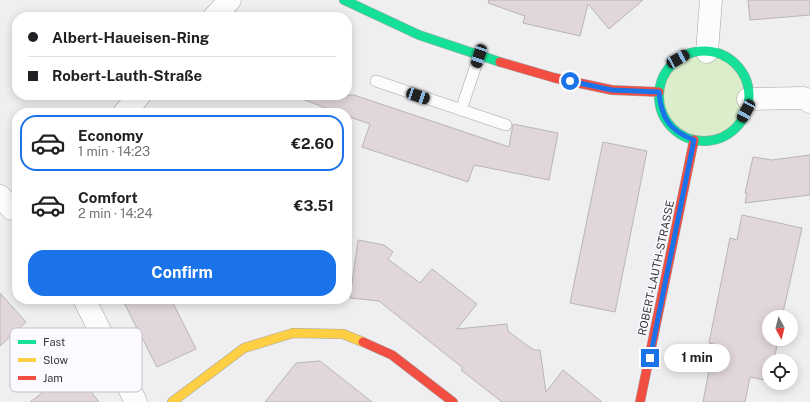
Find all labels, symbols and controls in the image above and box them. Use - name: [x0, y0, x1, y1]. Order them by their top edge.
- text: Albert-Haueisen-Ring: [52, 29, 209, 46]
- car: [470, 43, 488, 69]
- car: [665, 48, 691, 70]
- text: Robert-Lauth-Straße: [52, 67, 202, 84]
- route start: [561, 72, 579, 90]
- car: [405, 86, 431, 106]
- car: [735, 98, 757, 124]
- icon: car: [30, 125, 66, 161]
- text: Economy: [78, 127, 143, 144]
- text: €2.60: [291, 135, 334, 152]
- text: 1 min · 14:23: [78, 144, 150, 159]
- icon: car: [30, 187, 66, 223]
- text: Comfort: [78, 189, 138, 206]
- text: €3.51: [294, 197, 334, 214]
- street label: ROBERT-LAUTH-STRASSE: [636, 199, 676, 337]
- text: 2 min · 14:24: [78, 206, 153, 221]
- button: Confirm: [28, 250, 336, 296]
- north arrow: [762, 310, 798, 346]
- map controls: [762, 310, 798, 390]
- legend: [10, 328, 142, 392]
- text: Fast: [43, 336, 65, 348]
- callout: 1 min: [664, 344, 730, 372]
- route end: [641, 349, 659, 367]
- text: 1 min: [681, 350, 713, 365]
- text: Slow: [43, 354, 69, 366]
- button: locate: [762, 354, 798, 390]
- text: Jam: [43, 372, 63, 384]

